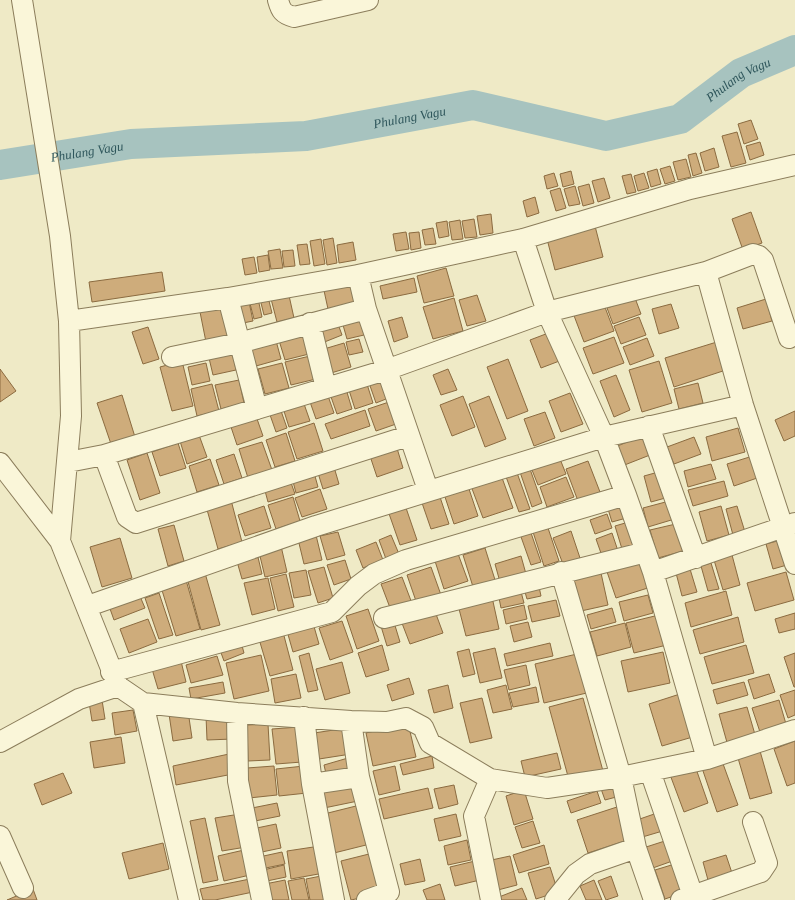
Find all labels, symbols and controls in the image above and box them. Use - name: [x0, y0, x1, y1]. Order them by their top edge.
- water label: Phulang Vagu: [702, 54, 773, 105]
- water label: Phulang Vagu: [371, 103, 447, 132]
- water label: Phulang Vagu: [49, 138, 125, 165]

